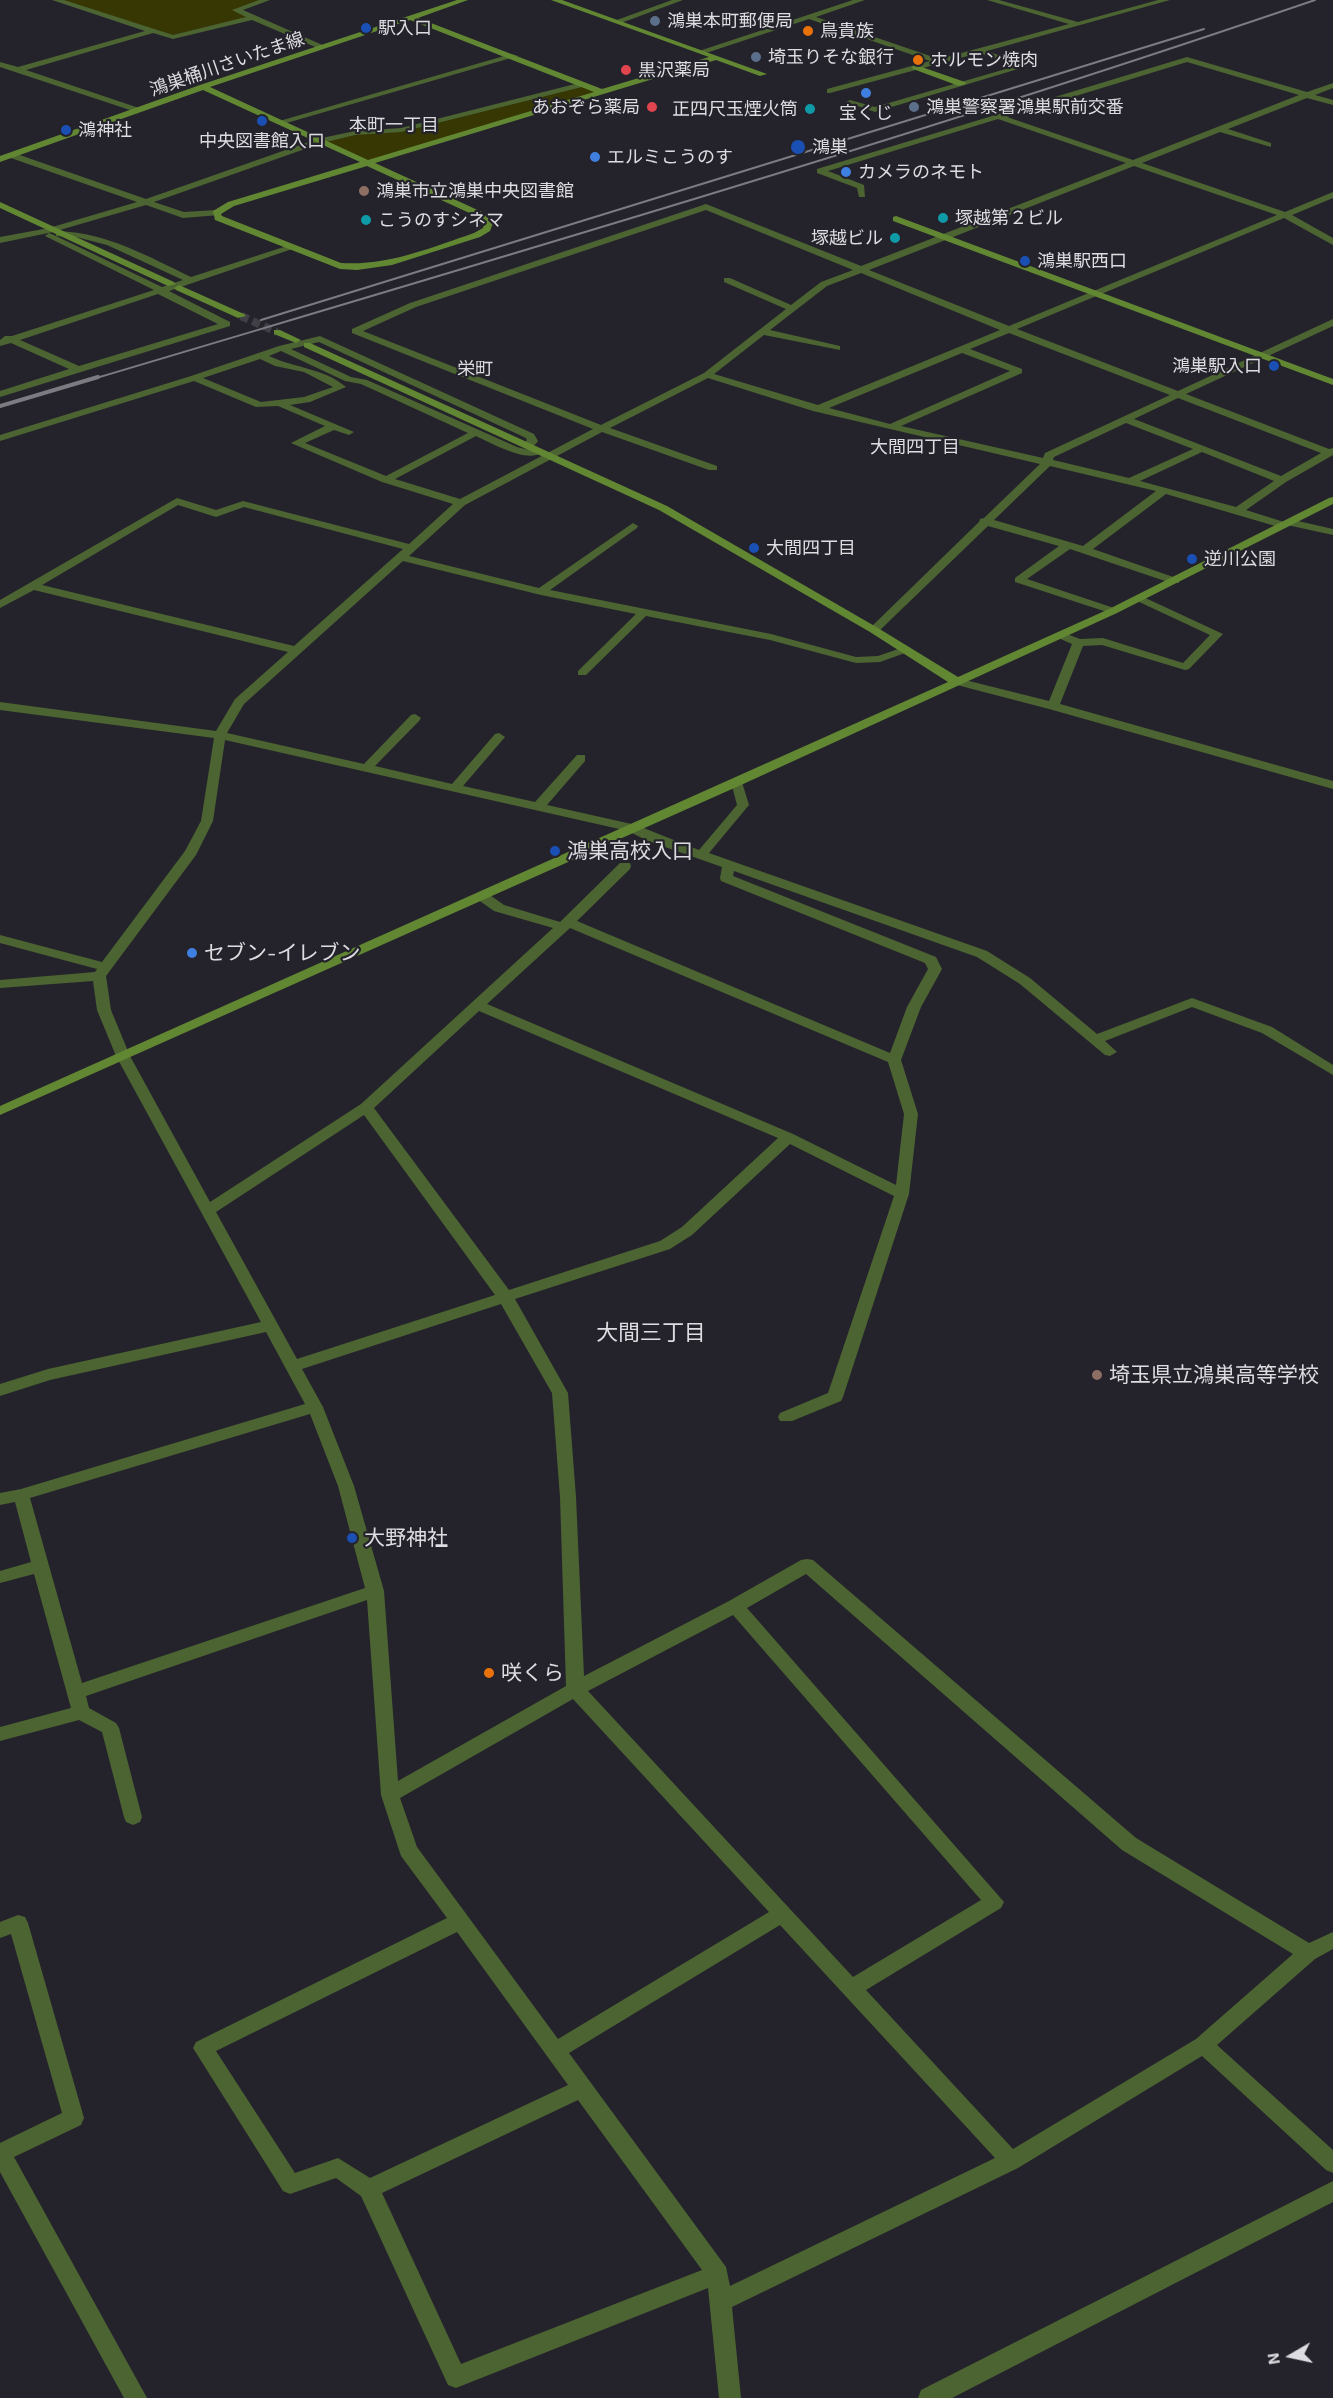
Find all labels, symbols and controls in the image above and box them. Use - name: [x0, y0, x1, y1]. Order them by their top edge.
- place label: 鴻巣本町郵便局: [667, 10, 793, 32]
- marker: 鴻巣本町郵便局: [648, 14, 662, 28]
- place label: 駅入口: [378, 17, 432, 39]
- place label: 鳥貴族: [820, 20, 874, 42]
- marker: 駅入口: [359, 21, 373, 35]
- marker: 鳥貴族: [801, 24, 815, 38]
- street label: 鴻巣桶川さいたま線: [147, 27, 307, 101]
- place label: 埼玉りそな銀行: [768, 46, 894, 68]
- place label: ホルモン焼肉: [930, 49, 1038, 71]
- marker: 埼玉りそな銀行: [749, 50, 763, 64]
- marker: ホルモン焼肉: [911, 53, 925, 67]
- place label: 黒沢薬局: [638, 59, 710, 81]
- marker: 黒沢薬局: [619, 63, 633, 77]
- marker: 宝くじ: [859, 86, 873, 100]
- place label: あおぞら薬局: [532, 96, 640, 118]
- place label: 鴻巣警察署鴻巣駅前交番: [926, 96, 1124, 118]
- place label: 正四尺玉煙火筒: [672, 98, 798, 120]
- marker: あおぞら薬局: [645, 100, 659, 114]
- marker: 鴻巣警察署鴻巣駅前交番: [907, 100, 921, 114]
- marker: 正四尺玉煙火筒: [803, 102, 817, 116]
- place label: 宝くじ: [839, 102, 893, 124]
- marker: 中央図書館入口: [255, 114, 269, 128]
- district label: 本町一丁目: [349, 114, 439, 136]
- place label: 鴻神社: [78, 119, 132, 141]
- marker: 鴻神社: [59, 123, 73, 137]
- place label: 中央図書館入口: [199, 130, 325, 152]
- place label: 鴻巣: [812, 136, 848, 158]
- marker: 鴻巣: [789, 138, 807, 156]
- place label: エルミこうのす: [607, 146, 733, 168]
- marker: エルミこうのす: [588, 150, 602, 164]
- place label: カメラのネモト: [858, 161, 984, 183]
- marker: カメラのネモト: [839, 165, 853, 179]
- place label: 鴻巣市立鴻巣中央図書館: [376, 180, 574, 202]
- marker: 鴻巣市立鴻巣中央図書館: [357, 184, 371, 198]
- place label: 塚越第２ビル: [955, 207, 1063, 229]
- place label: こうのすシネマ: [378, 209, 504, 231]
- marker: 塚越第２ビル: [936, 211, 950, 225]
- marker: こうのすシネマ: [359, 213, 373, 227]
- place label: 塚越ビル: [811, 227, 883, 249]
- marker: 塚越ビル: [888, 231, 902, 245]
- place label: 鴻巣駅西口: [1037, 250, 1127, 272]
- marker: 鴻巣駅西口: [1018, 254, 1032, 268]
- place label: 鴻巣駅入口: [1172, 355, 1262, 377]
- district label: 栄町: [457, 358, 493, 380]
- marker: 鴻巣駅入口: [1267, 359, 1281, 373]
- district label: 大間四丁目: [870, 436, 960, 458]
- place label: 大間四丁目: [766, 537, 856, 559]
- marker: 大間四丁目: [747, 541, 761, 555]
- place label: 逆川公園: [1204, 548, 1276, 570]
- marker: 逆川公園: [1185, 552, 1199, 566]
- place label: 鴻巣高校入口: [567, 838, 693, 864]
- marker: 鴻巣高校入口: [548, 844, 562, 858]
- place label: セブン-イレブン: [204, 940, 360, 966]
- marker: セブン-イレブン: [185, 946, 199, 960]
- district label: 大間三丁目: [596, 1320, 706, 1346]
- place label: 埼玉県立鴻巣高等学校: [1109, 1362, 1319, 1388]
- marker: 埼玉県立鴻巣高等学校: [1090, 1368, 1104, 1382]
- place label: 大野神社: [364, 1525, 448, 1551]
- marker: 大野神社: [345, 1531, 359, 1545]
- place label: 咲くら: [501, 1660, 564, 1686]
- marker: 咲くら: [482, 1666, 496, 1680]
- north arrow: [1261, 2326, 1321, 2386]
- text: N: [1262, 2352, 1283, 2366]

